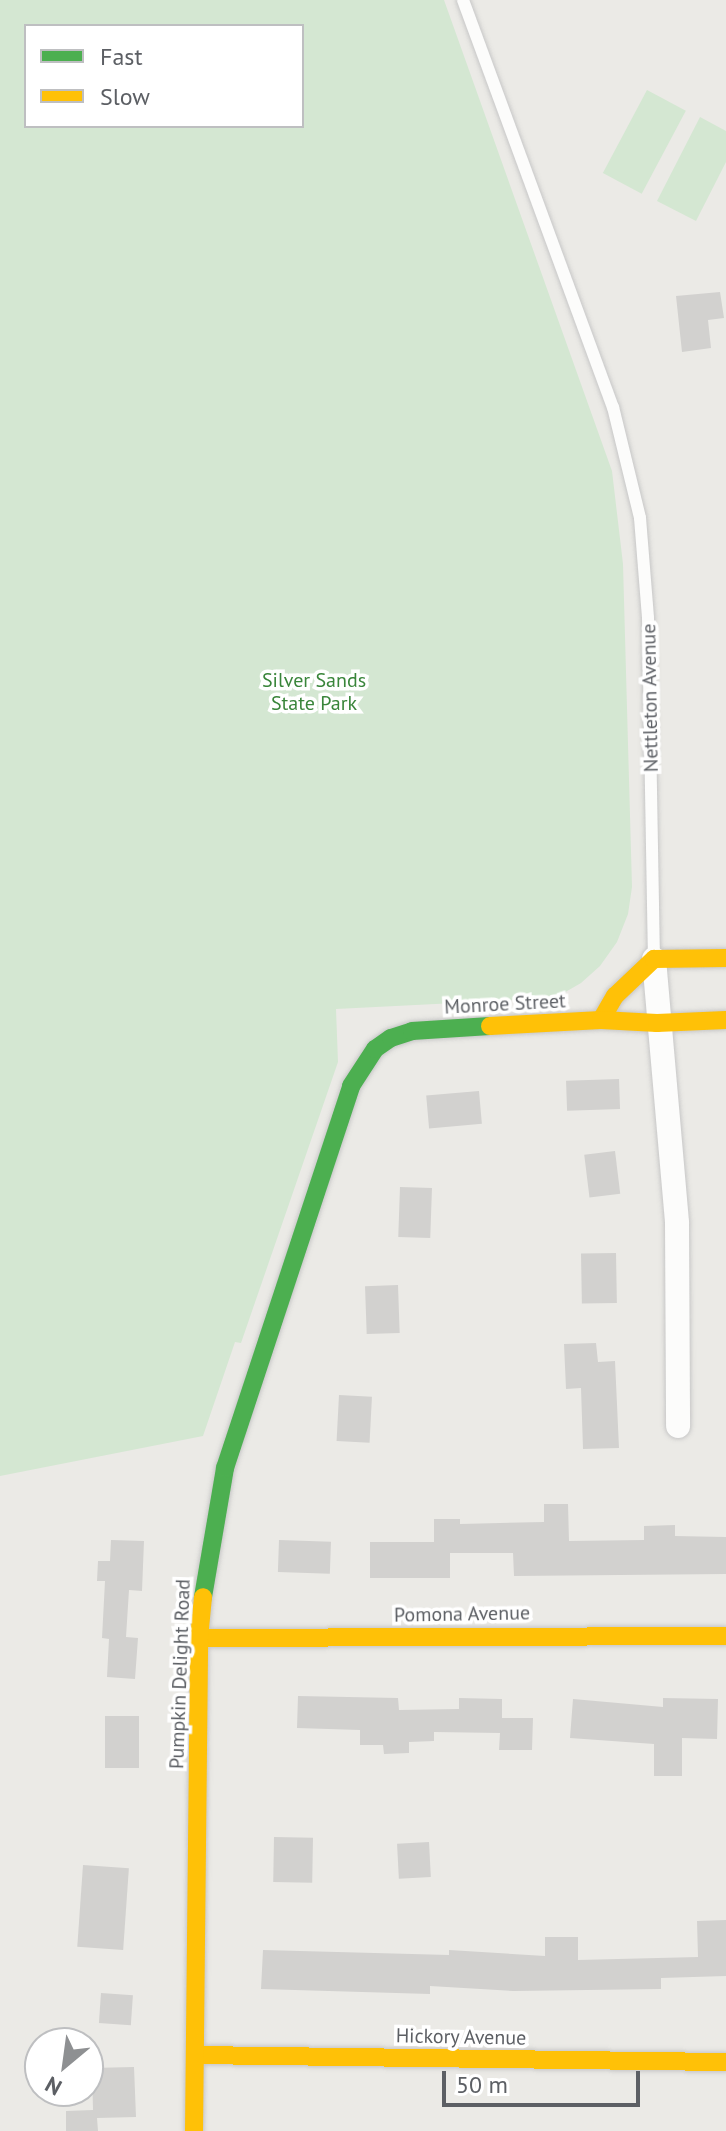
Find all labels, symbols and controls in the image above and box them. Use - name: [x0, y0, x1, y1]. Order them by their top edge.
- legend: [24, 24, 304, 128]
- text: Fast: [100, 41, 143, 72]
- text: Slow: [100, 81, 150, 112]
- street label: Nettleton Avenue: [637, 623, 663, 773]
- park label: Silver Sands State Park: [262, 669, 366, 716]
- street label: Monroe Street: [444, 989, 566, 1019]
- street label: Pumpkin Delight Road: [165, 1579, 195, 1769]
- street label: Pomona Avenue: [393, 1601, 531, 1627]
- street label: Hickory Avenue: [395, 2024, 527, 2050]
- north arrow: [24, 2027, 104, 2107]
- scale bar: [446, 2055, 644, 2105]
- text: 50 m: [456, 2069, 508, 2100]
- text: N: [40, 2070, 66, 2102]

